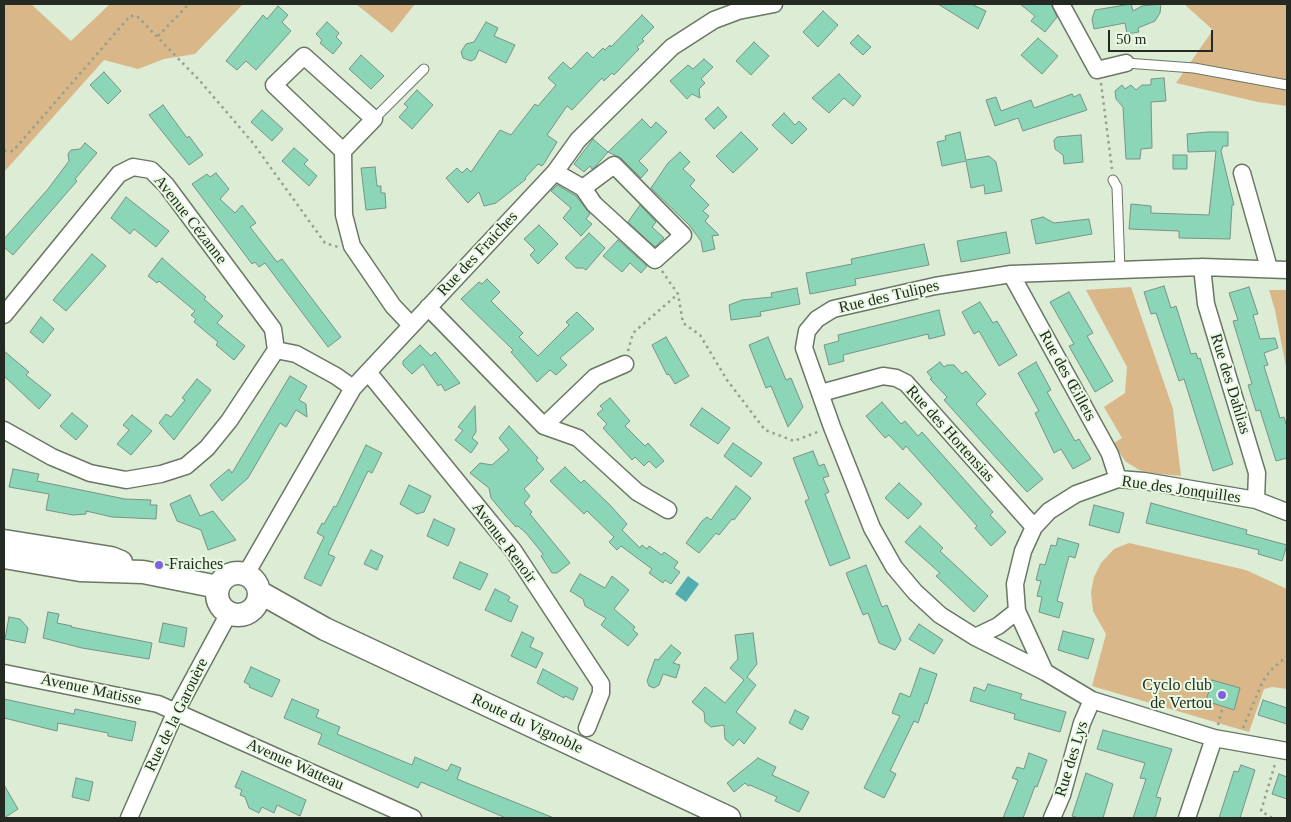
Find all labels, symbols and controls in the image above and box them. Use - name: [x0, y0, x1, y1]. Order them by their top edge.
- scale bar: [1111, 20, 1216, 52]
- text: 50 m: [1116, 31, 1146, 47]
- street label: Avenue Cézanne: [149, 172, 231, 268]
- street label: Rue des Fraiches: [434, 207, 522, 301]
- street label: Rue des Tulipes: [837, 276, 941, 318]
- street label: Rue des Œillets: [1034, 327, 1100, 425]
- street label: Rue des Dahlias: [1206, 331, 1254, 437]
- street label: Rue des Hortensias: [902, 382, 998, 486]
- street label: Rue des Jonquilles: [1120, 472, 1242, 508]
- street label: Avenue Renoir: [467, 499, 541, 587]
- place label: Fraiches: [169, 555, 223, 575]
- marker: Fraiches: [153, 559, 165, 571]
- street label: Rue de la Garouère: [141, 655, 213, 775]
- street label: Avenue Matisse: [39, 670, 143, 710]
- place label: Cyclo club de Vertou: [1142, 676, 1212, 714]
- marker: Cyclo club de Vertou: [1216, 689, 1228, 701]
- street label: Route du Vignoble: [468, 690, 586, 758]
- street label: Rue des Lys: [1051, 719, 1093, 799]
- street label: Avenue Watteau: [243, 735, 347, 795]

